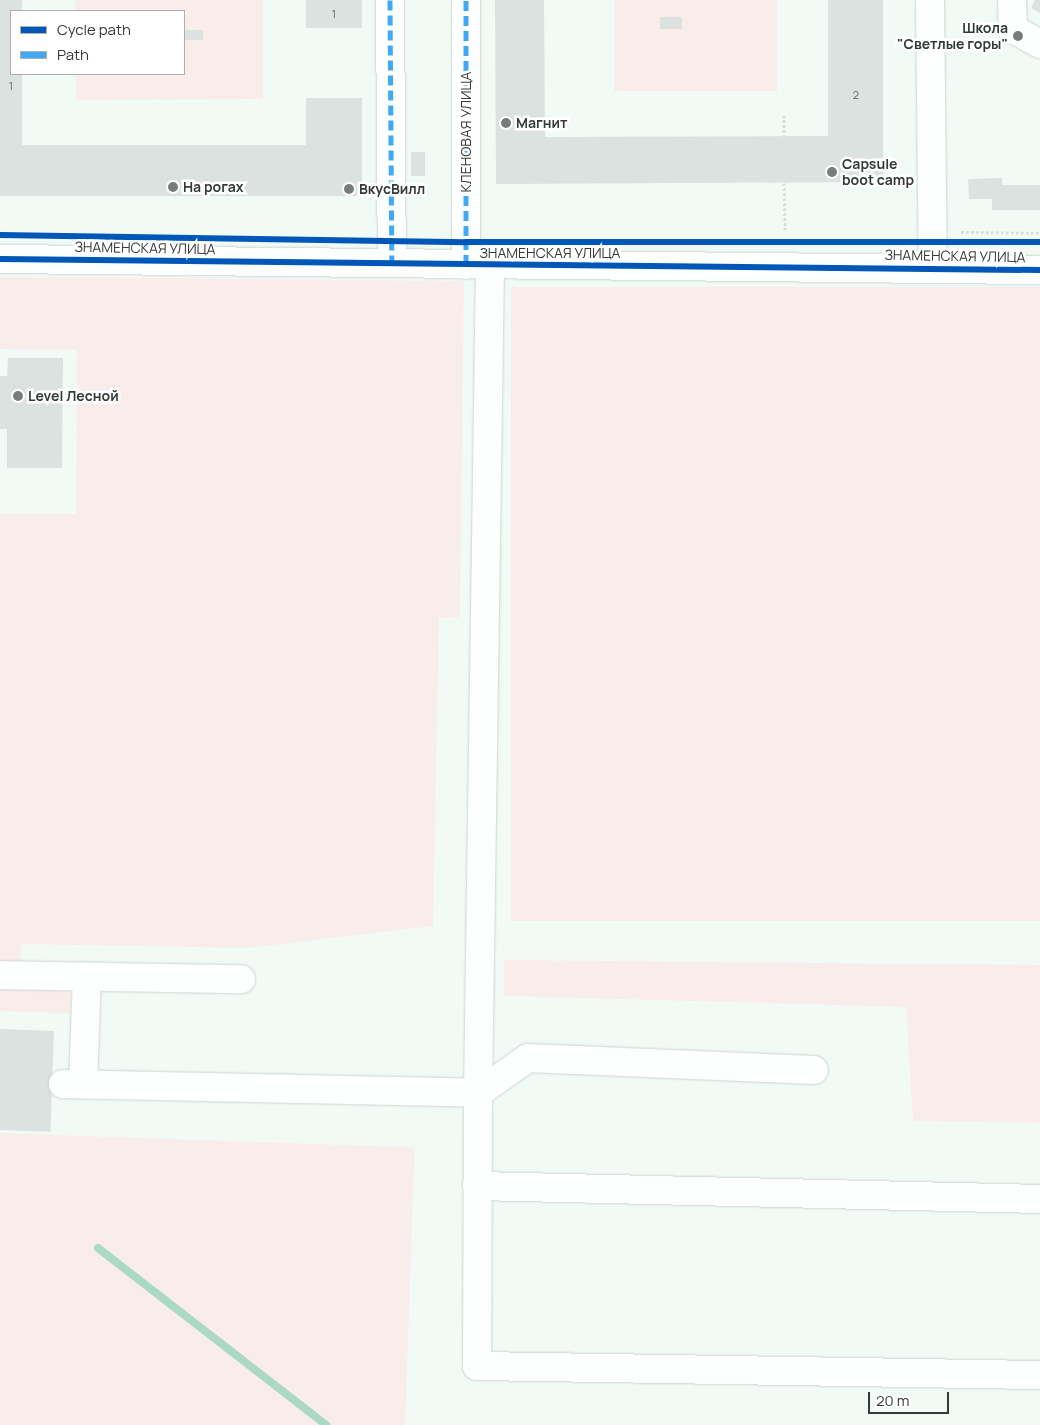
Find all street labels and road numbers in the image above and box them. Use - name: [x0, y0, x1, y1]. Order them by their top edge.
- street label: КЛЕНОВАЯ УЛИЦА: [458, 72, 474, 192]
- street label: ЗНАМЕНСКАЯ УЛИЦА: [74, 238, 216, 258]
- street label: ЗНАМЕНСКАЯ УЛИЦА: [480, 245, 620, 261]
- street label: ЗНАМЕНСКАЯ УЛИЦА: [884, 246, 1026, 266]

